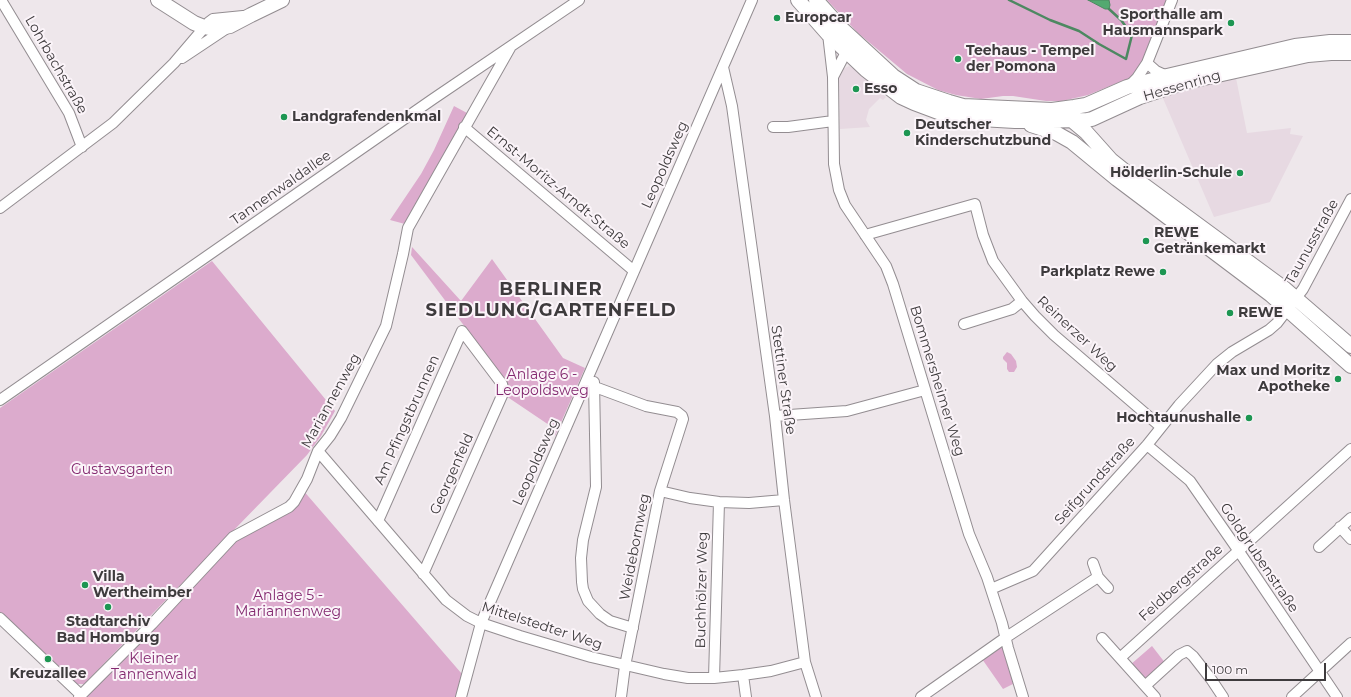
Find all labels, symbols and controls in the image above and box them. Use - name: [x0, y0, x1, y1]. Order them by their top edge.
- place label: Sporthalle am Hausmannspark: [1103, 7, 1223, 40]
- place label: Europcar: [785, 10, 852, 26]
- street label: Lohrbachstraße: [21, 13, 91, 117]
- marker: Europcar: [772, 13, 782, 23]
- marker: Sporthalle am Hausmannspark: [1226, 18, 1236, 28]
- place label: Teehaus - Tempel der Pomona: [966, 43, 1094, 76]
- marker: Teehaus - Tempel der Pomona: [953, 54, 963, 64]
- street label: Hessenring: [1141, 67, 1223, 105]
- place label: Esso: [864, 81, 897, 97]
- marker: Esso: [851, 84, 861, 94]
- place label: Landgrafendenkmal: [292, 109, 441, 125]
- marker: Landgrafendenkmal: [279, 112, 289, 122]
- place label: Deutscher Kinderschutzbund: [915, 117, 1051, 150]
- street label: Leopoldsweg: [638, 119, 692, 211]
- street label: Ernst-Moritz-Arndt-Straße: [483, 123, 633, 253]
- marker: Deutscher Kinderschutzbund: [902, 128, 912, 138]
- street label: Tannenwaldallee: [228, 147, 334, 229]
- place label: Hölderlin-Schule: [1110, 165, 1232, 181]
- marker: Hölderlin-Schule: [1235, 168, 1245, 178]
- street label: Taunusstraße: [1282, 197, 1342, 287]
- place label: REWE Getränkemarkt: [1154, 225, 1266, 258]
- marker: REWE Getränkemarkt: [1141, 236, 1151, 246]
- place label: Parkplatz Rewe: [1040, 264, 1155, 280]
- marker: Parkplatz Rewe: [1158, 267, 1168, 277]
- district label: BERLINER SIEDLUNG/GARTENFELD: [425, 279, 677, 322]
- street label: Reinerzer Weg: [1033, 293, 1121, 375]
- street label: Bommersheimer Weg: [906, 303, 968, 459]
- place label: REWE: [1238, 305, 1283, 321]
- marker: REWE: [1225, 308, 1235, 318]
- street label: Stettiner Straße: [767, 324, 799, 436]
- street label: Mariannenweg: [298, 351, 364, 451]
- street label: Am Pfingstbrunnen: [371, 353, 443, 487]
- place label: Max und Moritz Apotheke: [1216, 363, 1330, 396]
- park label: Anlage 6 - Leopoldsweg: [495, 367, 589, 400]
- marker: Max und Moritz Apotheke: [1333, 374, 1343, 384]
- place label: Hochtaunushalle: [1116, 410, 1241, 426]
- marker: Hochtaunushalle: [1244, 413, 1254, 423]
- street label: Leopoldsweg: [509, 416, 563, 508]
- street label: Georgenfeld: [427, 431, 477, 517]
- street label: Seifgrundstraße: [1051, 434, 1139, 528]
- park label: Gustavsgarten: [71, 462, 173, 478]
- street label: Weidebornweg: [616, 492, 654, 602]
- street label: Goldgrubenstraße: [1216, 500, 1302, 616]
- street label: Buchhölzer Weg: [693, 531, 711, 649]
- street label: Feldbergstraße: [1136, 541, 1226, 625]
- place label: Villa Wertheimber: [93, 569, 192, 602]
- marker: Villa Wertheimber: [80, 580, 90, 590]
- park label: Anlage 5 - Mariannenweg: [235, 588, 341, 620]
- street label: Mittelstedter Weg: [479, 599, 605, 653]
- marker: Stadtarchiv Bad Homburg: [103, 602, 113, 612]
- place label: Stadtarchiv Bad Homburg: [56, 614, 160, 646]
- park label: Kleiner Tannenwald: [111, 651, 197, 684]
- marker: Kreuzallee: [43, 654, 53, 664]
- scale bar: [1207, 655, 1328, 681]
- text: 100 m: [1212, 662, 1248, 677]
- place label: Kreuzallee: [10, 666, 86, 682]

